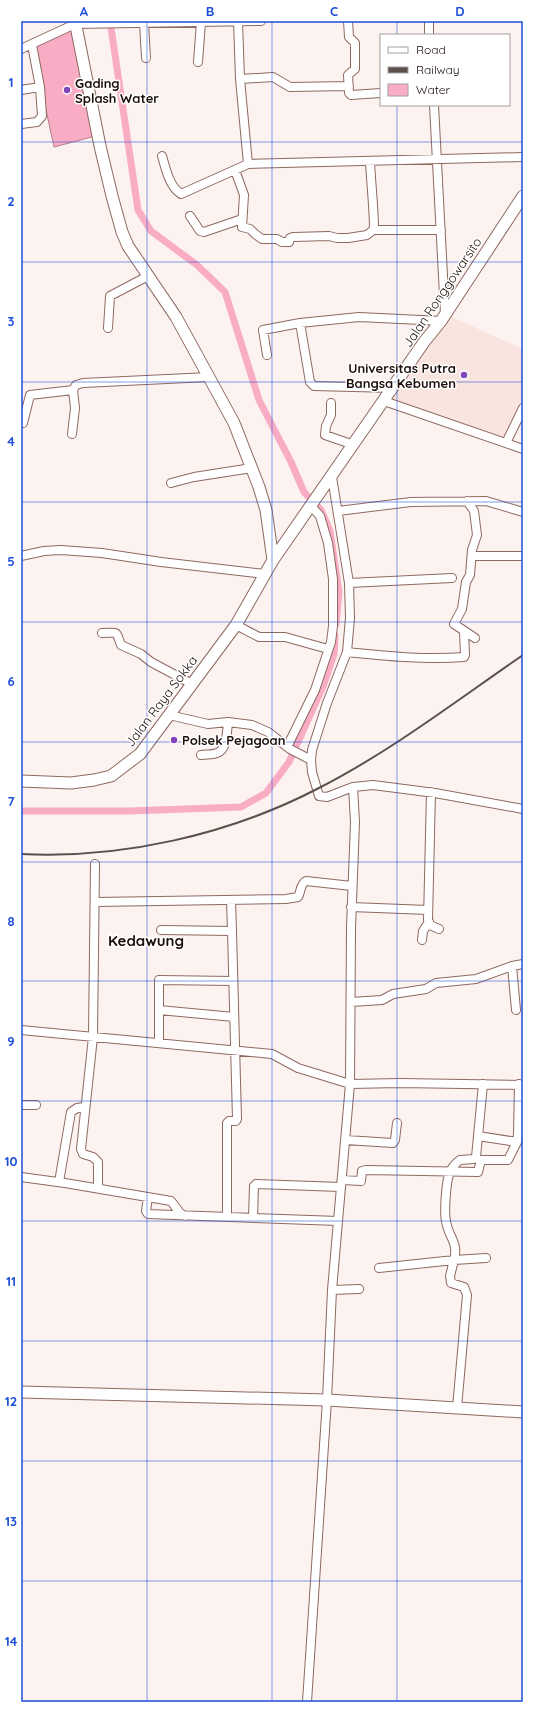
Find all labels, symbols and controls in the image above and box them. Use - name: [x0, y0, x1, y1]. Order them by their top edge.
- text: A: [80, 3, 89, 19]
- text: B: [206, 3, 214, 19]
- text: C: [330, 3, 338, 19]
- text: D: [455, 3, 465, 19]
- legend: [380, 34, 510, 106]
- text: Road: [416, 42, 446, 57]
- text: Railway: [416, 62, 460, 77]
- text: 1: [8, 74, 14, 90]
- place label: Gading Splash Water: [75, 75, 159, 106]
- text: Water: [416, 82, 451, 97]
- marker: Gading Splash Water: [62, 85, 72, 95]
- text: 2: [7, 193, 15, 209]
- street label: Jalan Ronggowarsito: [399, 234, 485, 350]
- text: 3: [8, 313, 15, 329]
- place label: Universitas Putra Bangsa Kebumen: [346, 360, 456, 391]
- marker: Universitas Putra Bangsa Kebumen: [459, 370, 469, 380]
- text: 4: [7, 433, 15, 449]
- text: 5: [7, 553, 15, 569]
- street label: Jalan Raya Sokka: [122, 652, 200, 750]
- text: 6: [7, 673, 15, 689]
- place label: Polsek Pejagoan: [182, 732, 285, 748]
- marker: Polsek Pejagoan: [169, 735, 179, 745]
- text: 7: [7, 793, 15, 809]
- text: 8: [7, 913, 15, 929]
- district label: Kedawung: [108, 931, 184, 950]
- text: 9: [7, 1033, 15, 1049]
- text: 10: [4, 1153, 18, 1169]
- text: 11: [6, 1273, 16, 1289]
- text: 12: [5, 1393, 17, 1409]
- text: 13: [5, 1513, 17, 1529]
- text: 14: [5, 1633, 18, 1649]

